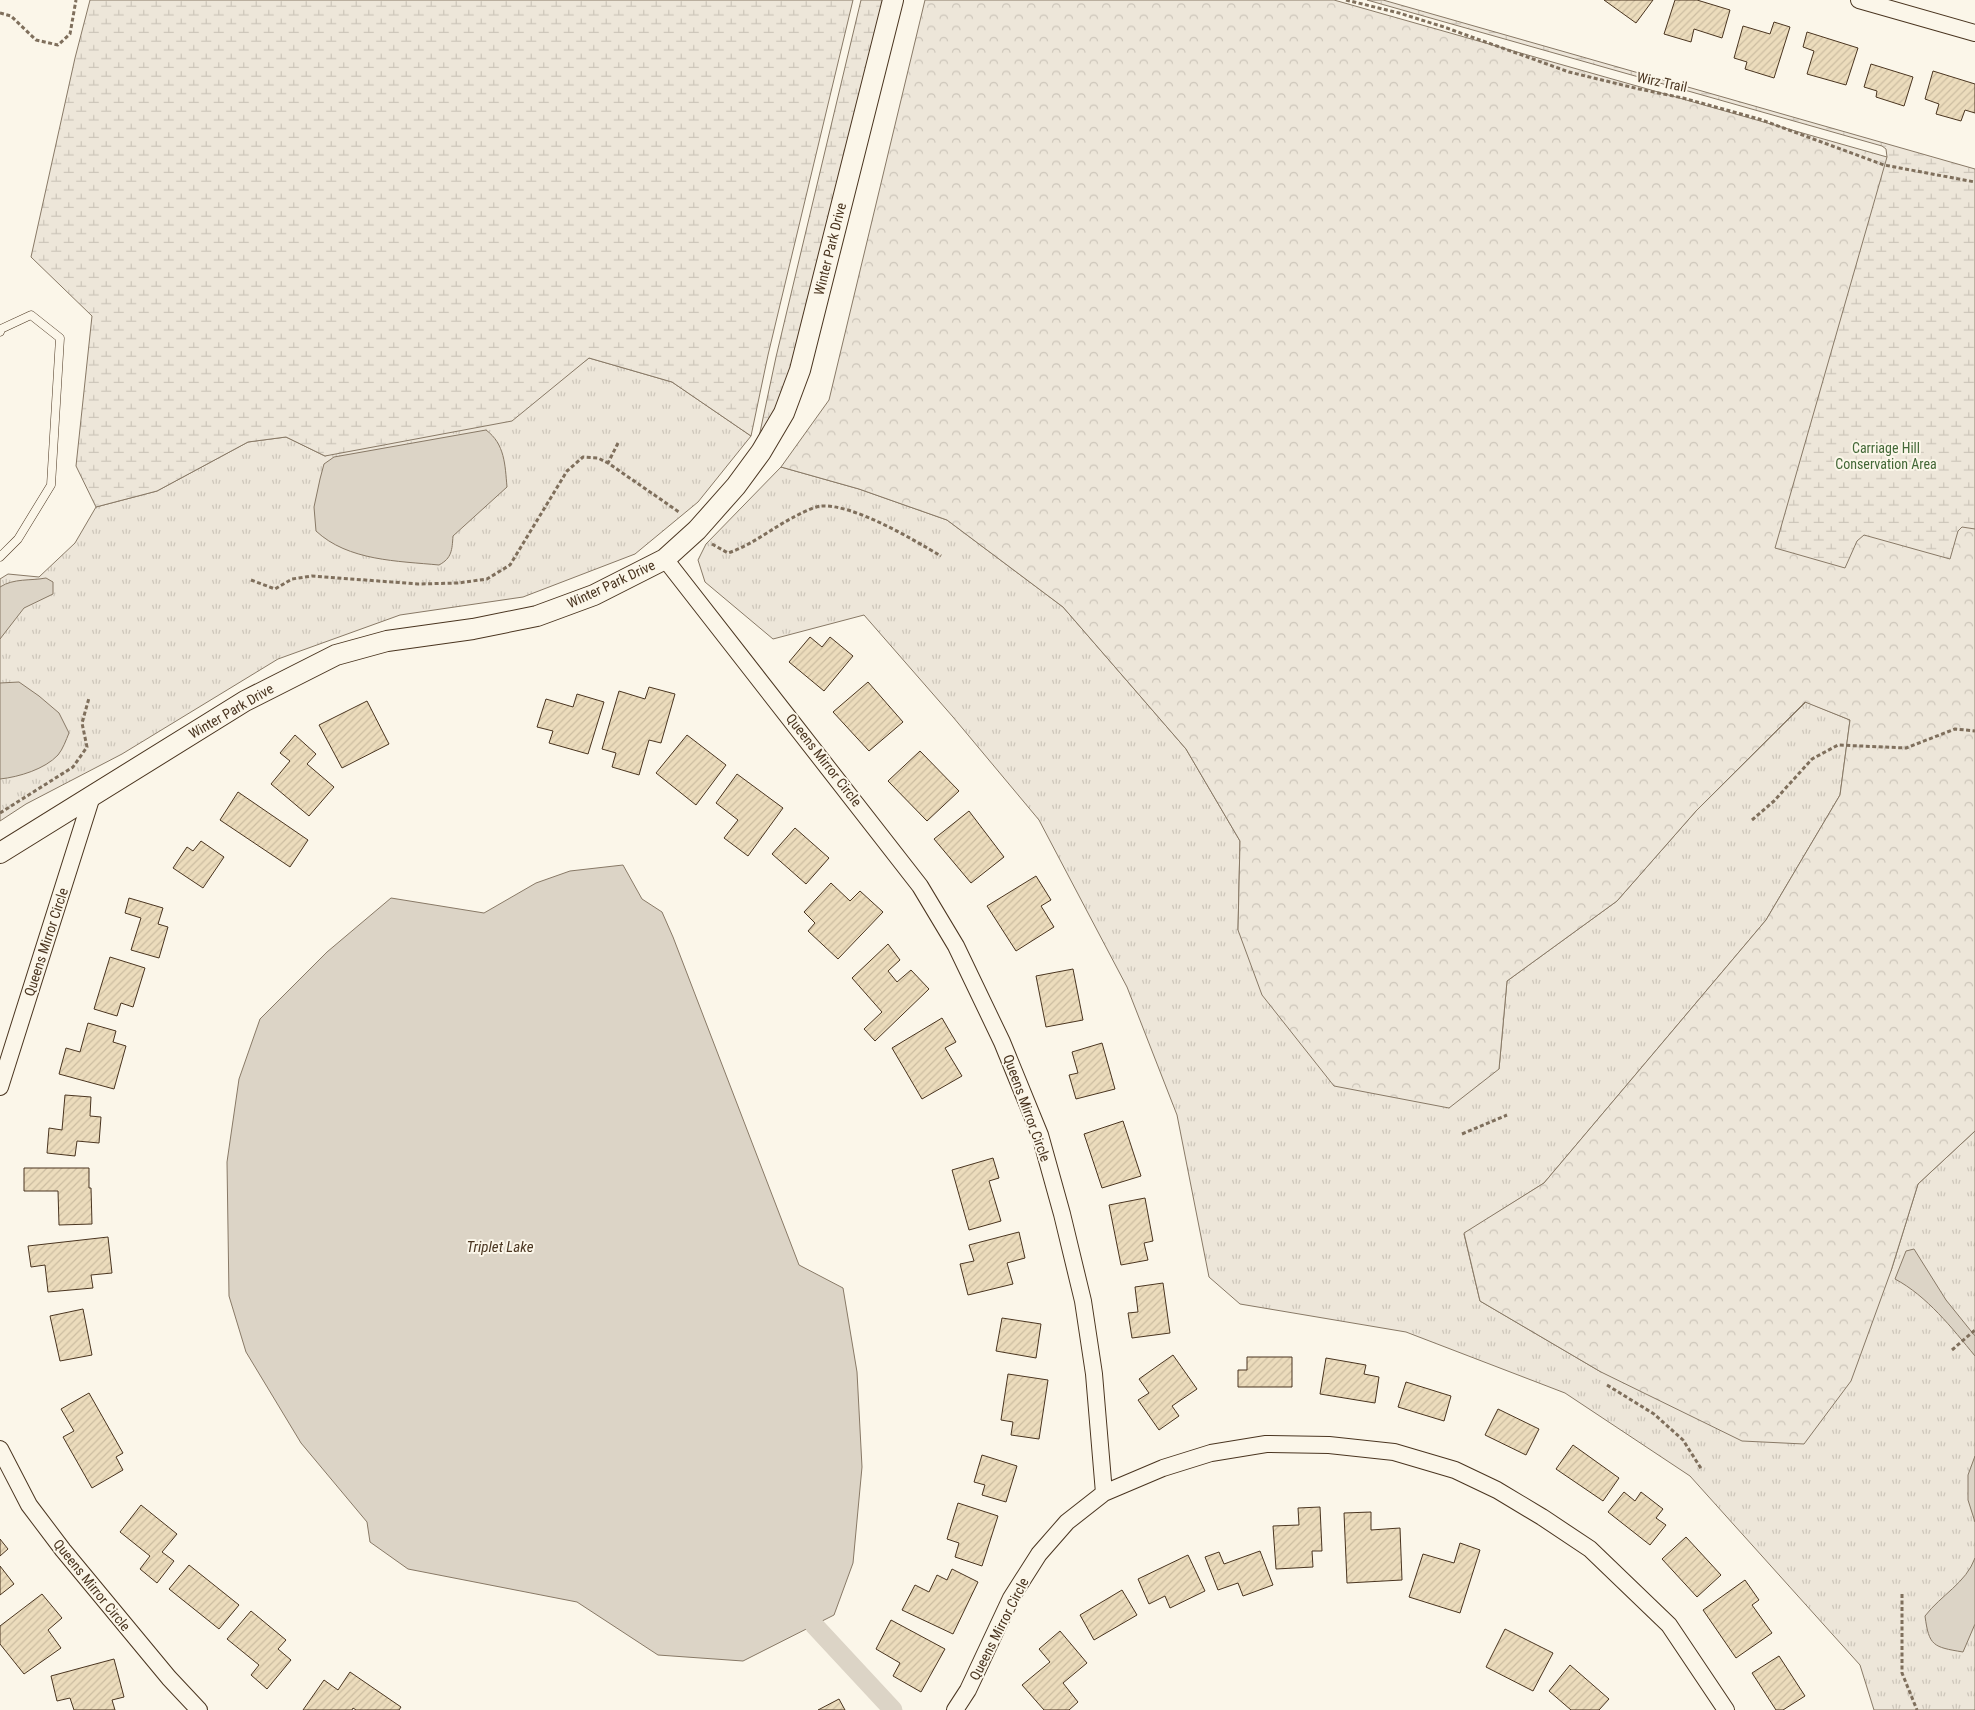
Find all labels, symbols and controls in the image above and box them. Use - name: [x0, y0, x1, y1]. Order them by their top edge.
- street label: Wirz Trail: [1635, 69, 1689, 95]
- street label: Winter Park Drive: [811, 201, 849, 297]
- park label: Carriage Hill Conservation Area: [1835, 440, 1937, 472]
- street label: Winter Park Drive: [565, 557, 658, 611]
- street label: Winter Park Drive: [186, 680, 276, 742]
- street label: Queens Mirror Circle: [783, 711, 865, 810]
- street label: Queens Mirror Circle: [21, 885, 71, 998]
- street label: Queens Mirror Circle: [1000, 1052, 1054, 1164]
- water label: Triplet Lake: [467, 1238, 534, 1256]
- street label: Queens Mirror Circle: [50, 1536, 134, 1634]
- street label: Queens Mirror Circle: [966, 1575, 1032, 1683]

